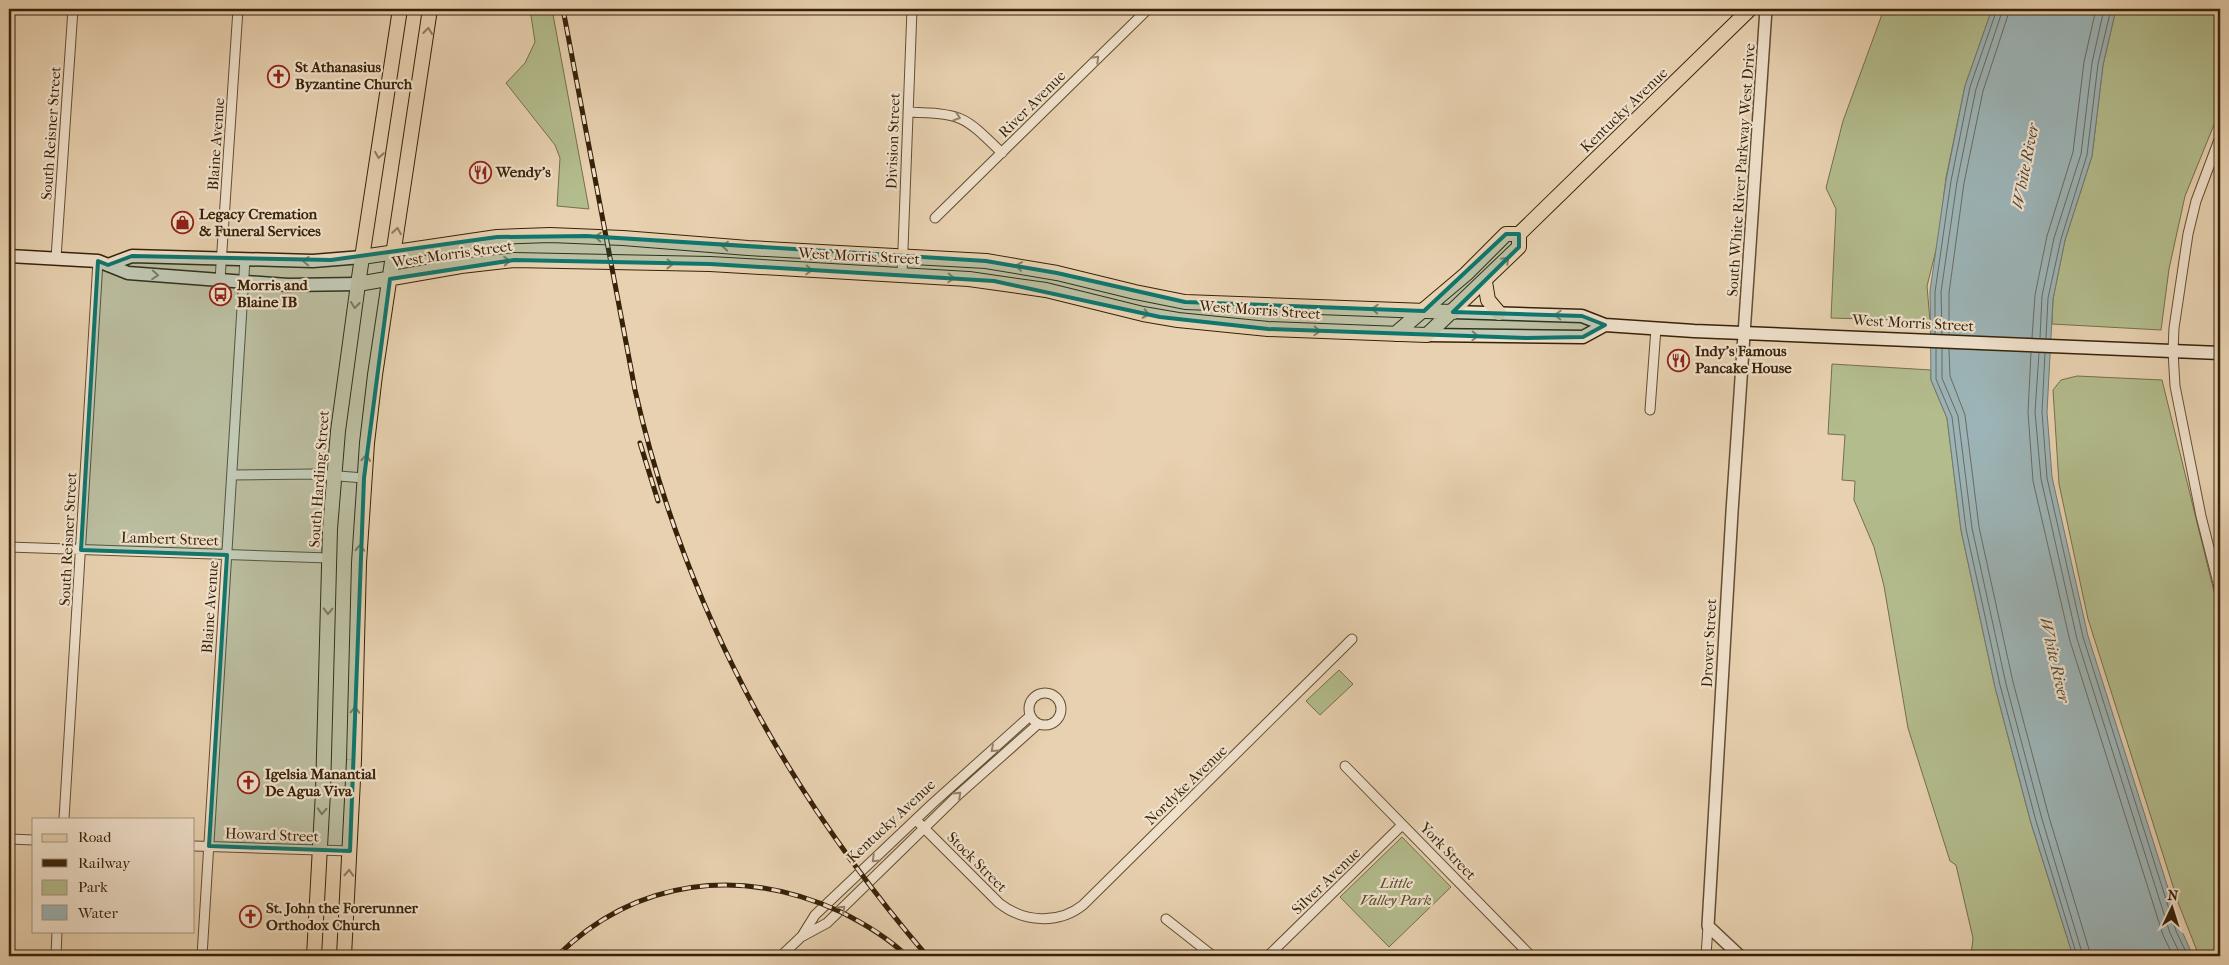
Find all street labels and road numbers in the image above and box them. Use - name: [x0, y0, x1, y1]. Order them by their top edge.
- street label: South White River Parkway West Drive: [1723, 42, 1759, 297]
- street label: Kentucky Avenue: [1577, 63, 1672, 156]
- street label: South Reisner Street: [37, 65, 65, 200]
- street label: River Avenue: [995, 66, 1070, 141]
- street label: Division Street: [882, 92, 904, 190]
- street label: Blaine Avenue: [204, 96, 228, 191]
- street label: West Morris Street: [389, 237, 514, 272]
- street label: West Morris Street: [797, 244, 921, 268]
- street label: West Morris Street: [1198, 297, 1322, 323]
- street label: West Morris Street: [1851, 311, 1975, 335]
- street label: South Harding Street: [305, 409, 333, 548]
- street label: South Reisner Street: [56, 471, 81, 606]
- street label: Lambert Street: [121, 528, 220, 550]
- street label: Blaine Avenue: [198, 559, 222, 654]
- street label: Drover Street: [1698, 598, 1720, 688]
- street label: Nordyke Avenue: [1141, 741, 1231, 829]
- street label: Kentucky Avenue: [843, 775, 939, 867]
- street label: York Street: [1415, 818, 1480, 884]
- street label: Howard Street: [225, 824, 320, 846]
- street label: Stock Street: [943, 828, 1011, 896]
- street label: Silver Avenue: [1288, 843, 1365, 918]

